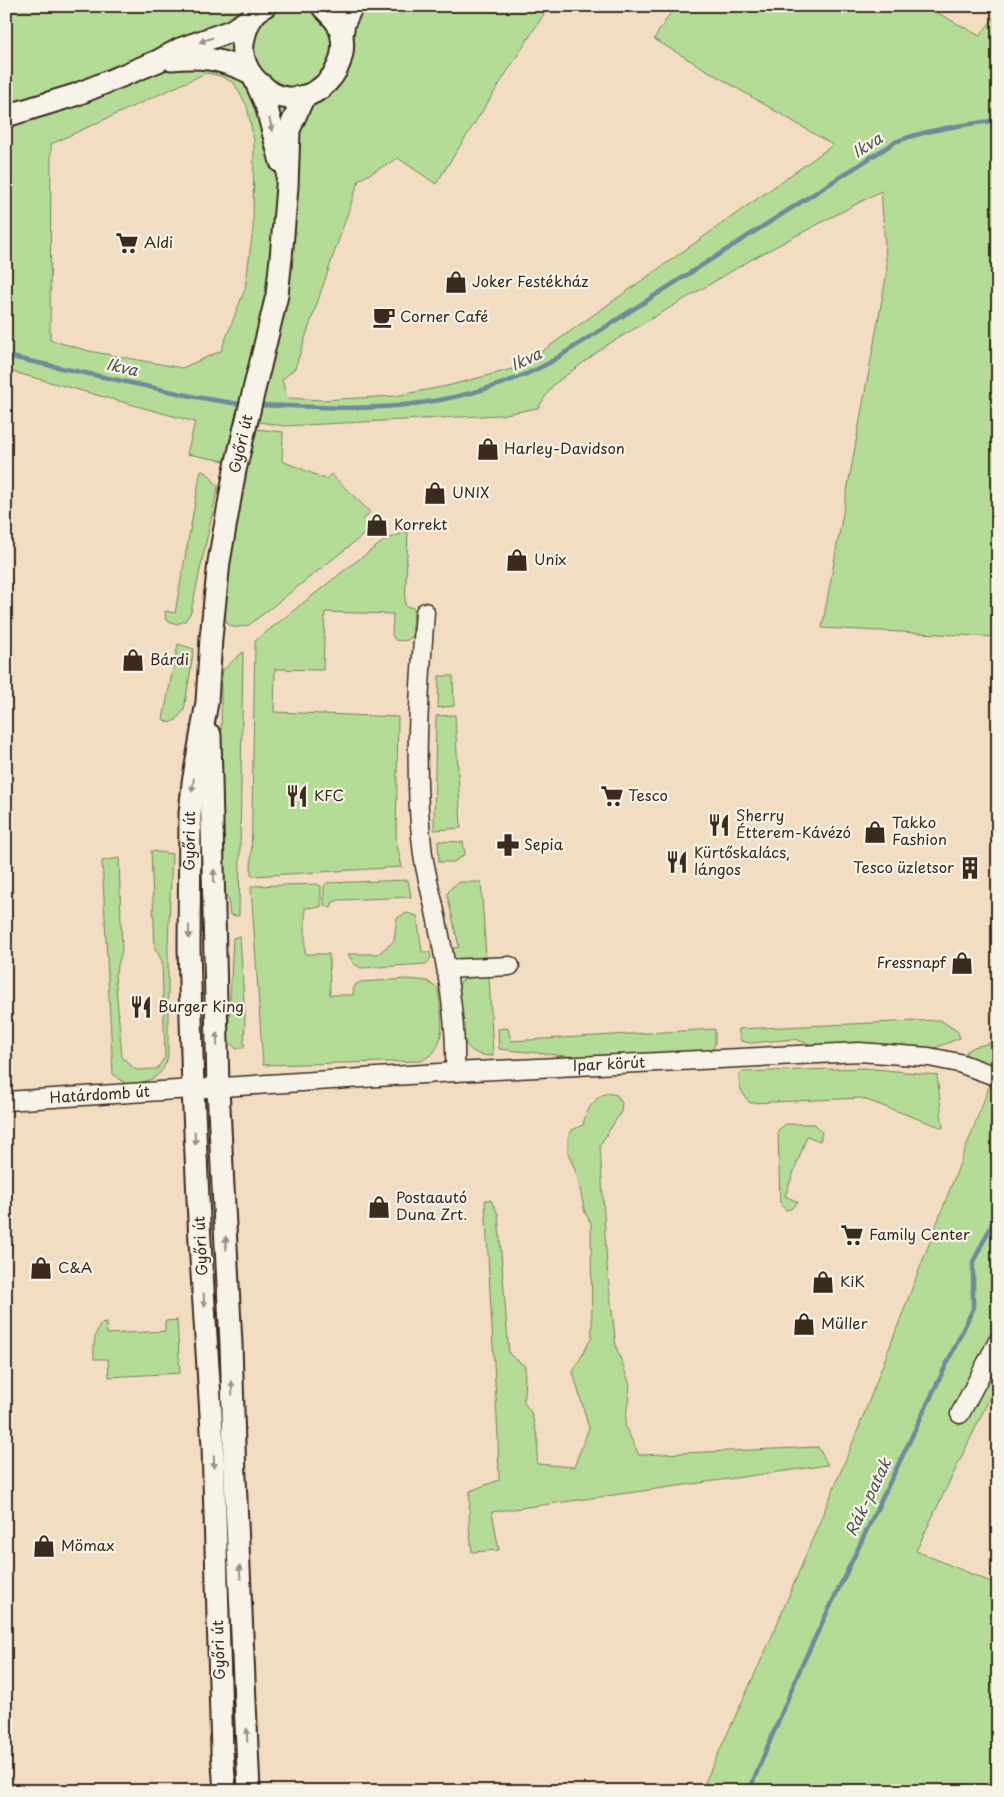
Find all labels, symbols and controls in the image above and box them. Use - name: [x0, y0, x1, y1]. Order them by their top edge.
- one-way arrow: [198, 36, 213, 44]
- one-way arrow: [267, 118, 275, 133]
- water label: Ikva: [847, 125, 887, 163]
- supermarket icon: Aldi: [114, 230, 140, 256]
- place label: Aldi: [144, 230, 173, 253]
- shop icon: Joker Festékház: [443, 269, 469, 295]
- place label: Joker Festékház: [472, 269, 589, 292]
- cafe icon: Corner Café: [371, 304, 397, 330]
- place label: Corner Café: [400, 304, 488, 327]
- water label: Ikva: [506, 340, 546, 376]
- water label: Ikva: [104, 351, 141, 381]
- street label: Győri út: [222, 412, 258, 475]
- shop icon: Harley-Davidson: [475, 436, 501, 462]
- place label: Harley-Davidson: [504, 436, 625, 459]
- shop icon: UNIX: [422, 480, 448, 506]
- place label: UNIX: [452, 480, 489, 503]
- shop icon: Korrekt: [364, 512, 390, 538]
- place label: Korrekt: [394, 512, 447, 535]
- shop icon: Unix: [504, 547, 530, 573]
- place label: Unix: [534, 547, 567, 570]
- shop icon: Bárdi: [120, 647, 146, 673]
- place label: Bárdi: [150, 647, 189, 670]
- one-way arrow: [189, 777, 197, 793]
- restaurant icon: KFC: [284, 783, 310, 809]
- place label: KFC: [314, 783, 344, 806]
- supermarket icon: Tesco: [599, 783, 625, 809]
- place label: Tesco: [628, 783, 668, 806]
- place label: Sherry Étterem-Kávézó: [736, 803, 851, 843]
- place label: Takko Fashion: [892, 810, 947, 850]
- street label: Győri út: [177, 811, 200, 871]
- restaurant icon: Sherry Étterem-Kávézó: [706, 812, 732, 838]
- shop icon: Takko Fashion: [862, 819, 888, 845]
- pharmacy icon: Sepia: [495, 832, 521, 858]
- place label: Sepia: [524, 832, 564, 855]
- place label: Kürtőskalács, lángos: [694, 840, 790, 880]
- restaurant icon: Kürtőskalács, lángos: [664, 849, 690, 875]
- place label: Tesco üzletsor: [853, 855, 954, 878]
- building icon: Tesco üzletsor: [957, 855, 983, 881]
- one-way arrow: [210, 868, 218, 884]
- one-way arrow: [185, 925, 193, 941]
- place label: Fressnapf: [876, 950, 947, 973]
- shop icon: Fressnapf: [949, 950, 975, 976]
- restaurant icon: Burger King: [128, 994, 154, 1020]
- place label: Burger King: [158, 994, 244, 1017]
- one-way arrow: [213, 1031, 221, 1047]
- street label: Ipar körút: [572, 1050, 645, 1076]
- street label: Határdomb út: [49, 1079, 150, 1108]
- one-way arrow: [192, 1130, 200, 1146]
- place label: Postaautó Duna Zrt.: [396, 1185, 467, 1225]
- shop icon: Postaautó Duna Zrt.: [366, 1194, 392, 1220]
- street label: Győri út: [186, 1216, 213, 1276]
- supermarket icon: Family Center: [839, 1222, 865, 1248]
- place label: Family Center: [869, 1222, 970, 1245]
- one-way arrow: [221, 1235, 229, 1251]
- shop icon: C&A: [28, 1255, 54, 1281]
- place label: C&A: [58, 1255, 92, 1278]
- shop icon: KiK: [810, 1269, 836, 1295]
- place label: KiK: [840, 1269, 865, 1292]
- one-way arrow: [200, 1292, 208, 1308]
- shop icon: Müller: [791, 1311, 817, 1337]
- place label: Müller: [821, 1311, 868, 1334]
- one-way arrow: [228, 1379, 236, 1395]
- water label: Rák-patak: [838, 1452, 897, 1540]
- one-way arrow: [210, 1455, 218, 1471]
- shop icon: Mömax: [31, 1533, 57, 1559]
- place label: Mömax: [61, 1533, 114, 1556]
- one-way arrow: [236, 1564, 244, 1580]
- street label: Győri út: [205, 1620, 230, 1680]
- one-way arrow: [243, 1726, 251, 1742]

